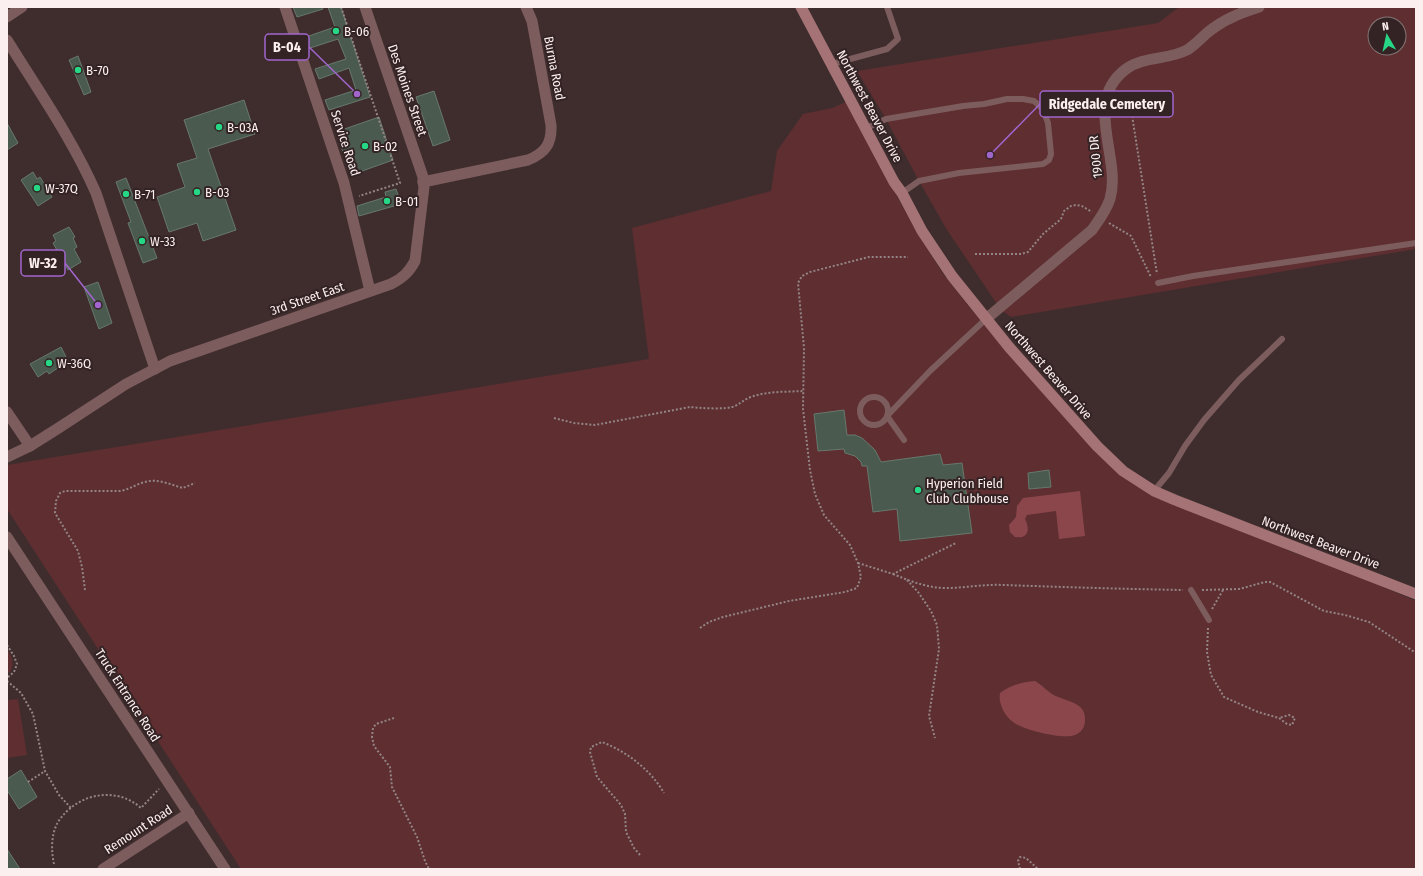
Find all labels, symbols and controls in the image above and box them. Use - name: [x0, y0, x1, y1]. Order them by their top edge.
- north arrow: [1367, 16, 1407, 56]
- text: N: [1381, 20, 1390, 34]
- place label: B-06: [344, 24, 369, 39]
- marker: B-06: [331, 26, 341, 36]
- callout: B-04: [265, 34, 309, 60]
- street label: Burma Road: [541, 35, 568, 101]
- text: B-04: [273, 39, 301, 56]
- street label: Des Moines Street: [385, 42, 430, 139]
- street label: Northwest Beaver Drive: [834, 48, 906, 165]
- place label: B-70: [86, 63, 109, 78]
- marker: B-70: [73, 65, 83, 75]
- callout: Ridgedale Cemetery: [1040, 91, 1173, 117]
- text: Ridgedale Cemetery: [1049, 96, 1166, 113]
- street label: Service Road: [328, 108, 363, 178]
- place label: B-03A: [227, 120, 258, 135]
- marker: B-03A: [214, 122, 224, 132]
- street label: 1900 DR: [1086, 135, 1105, 179]
- place label: B-02: [373, 139, 398, 154]
- marker: B-02: [360, 141, 370, 151]
- place label: W-37Q: [45, 181, 78, 196]
- marker: W-37Q: [32, 183, 42, 193]
- place label: B-03: [205, 185, 230, 200]
- place label: B-71: [134, 187, 155, 202]
- marker: B-03: [192, 187, 202, 197]
- marker: B-71: [121, 189, 131, 199]
- place label: B-01: [395, 194, 418, 209]
- marker: B-01: [382, 196, 392, 206]
- place label: W-33: [150, 234, 176, 249]
- marker: W-33: [137, 236, 147, 246]
- callout: W-32: [21, 250, 65, 276]
- text: W-32: [29, 255, 58, 272]
- street label: 3rd Street East: [268, 279, 347, 318]
- street label: Northwest Beaver Drive: [1002, 318, 1095, 422]
- place label: W-36Q: [57, 356, 91, 371]
- marker: W-36Q: [44, 358, 54, 368]
- place label: Hyperion Field Club Clubhouse: [926, 476, 1009, 506]
- marker: Hyperion Field Club Clubhouse: [913, 485, 923, 495]
- street label: Northwest Beaver Drive: [1260, 513, 1382, 572]
- street label: Truck Entrance Road: [92, 646, 163, 745]
- street label: Remount Road: [101, 802, 175, 857]

